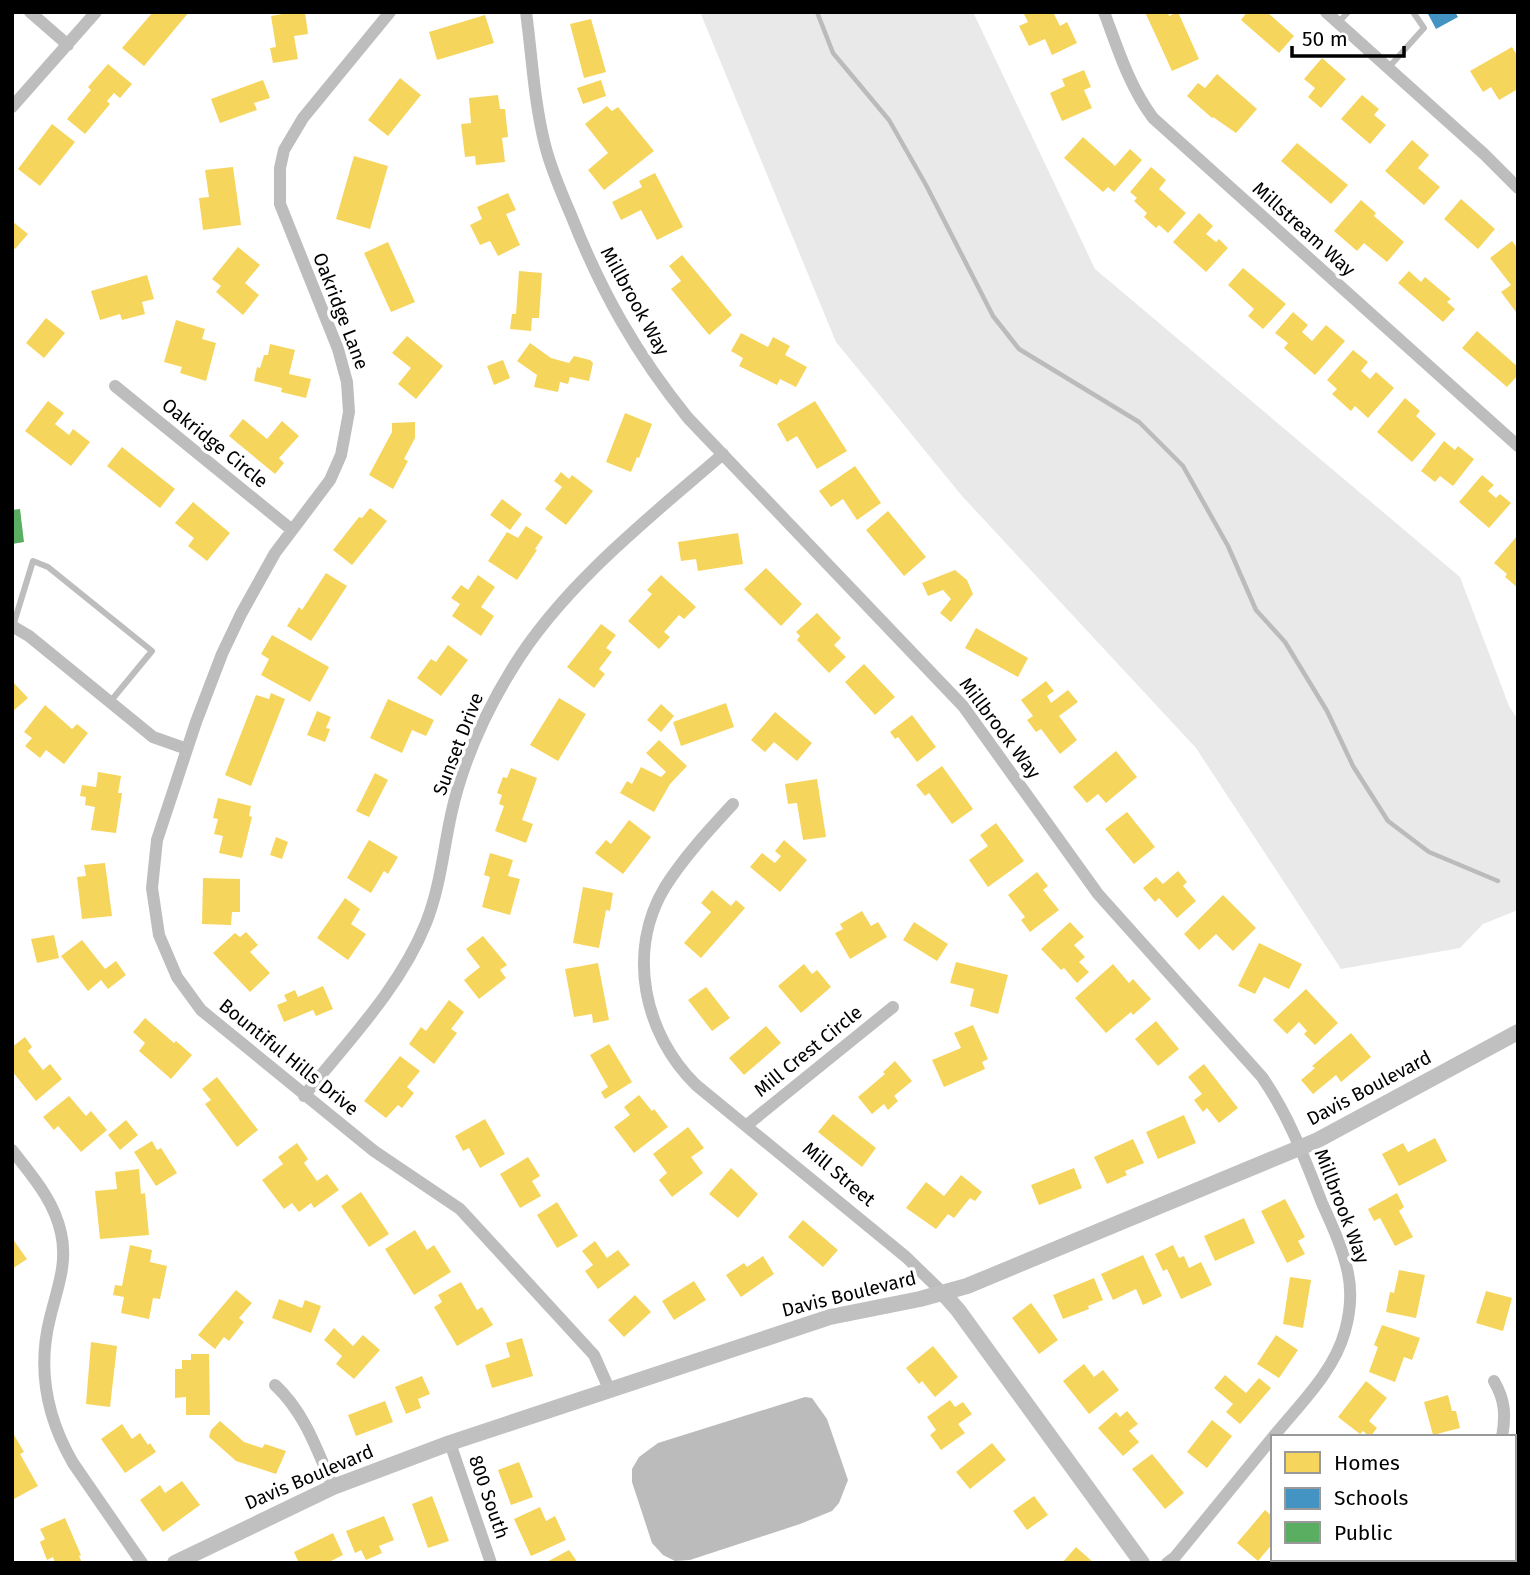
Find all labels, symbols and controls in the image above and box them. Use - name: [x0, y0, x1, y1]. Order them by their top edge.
- scale bar: [1292, 14, 1404, 58]
- text: 50 m: [1302, 26, 1348, 52]
- street label: Millstream Way: [1248, 177, 1361, 282]
- street label: Millbrook Way: [596, 243, 675, 360]
- street label: Oakridge Lane: [308, 249, 374, 373]
- street label: Oakridge Circle: [157, 393, 273, 493]
- street label: Millbrook Way: [954, 673, 1046, 784]
- street label: Sunset Drive: [428, 689, 488, 799]
- street label: Bountiful Hills Drive: [215, 994, 363, 1120]
- street label: Mill Crest Circle: [749, 1000, 867, 1102]
- street label: Davis Boulevard: [1303, 1046, 1435, 1130]
- street label: Mill Street: [798, 1137, 880, 1211]
- street label: Millbrook Way: [1310, 1145, 1375, 1267]
- street label: Davis Boulevard: [779, 1266, 919, 1322]
- legend: [1271, 1435, 1516, 1561]
- street label: Davis Boulevard: [241, 1440, 377, 1514]
- text: Homes: [1334, 1450, 1400, 1476]
- street label: 800 South: [464, 1452, 514, 1542]
- text: Schools: [1334, 1485, 1408, 1511]
- text: Public: [1334, 1520, 1392, 1546]

